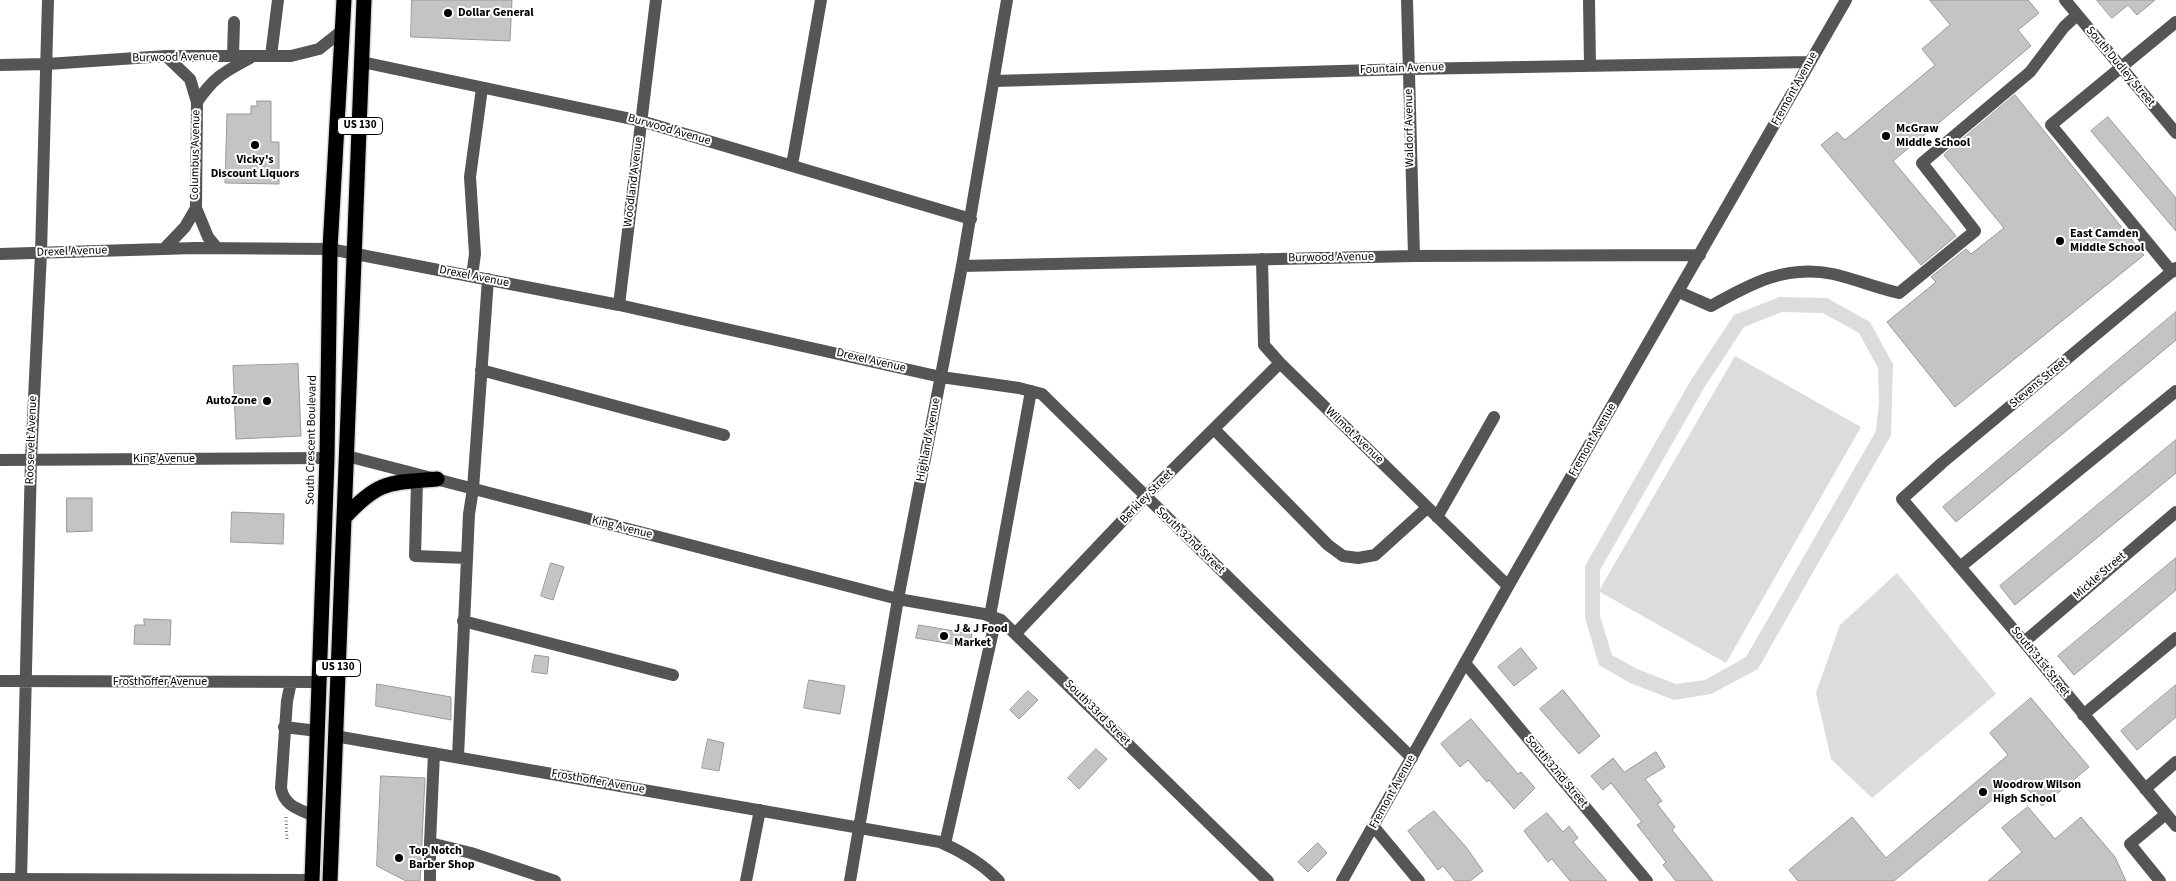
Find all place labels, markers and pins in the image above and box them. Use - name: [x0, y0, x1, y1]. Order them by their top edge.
- place label: Dollar General: [458, 6, 534, 20]
- marker: Dollar General: [442, 7, 454, 19]
- place label: McGraw Middle School: [1896, 122, 1970, 150]
- marker: McGraw Middle School: [1880, 130, 1892, 142]
- marker: Vicky's Discount Liquors: [249, 139, 261, 151]
- place label: Vicky's Discount Liquors: [211, 153, 299, 181]
- place label: East Camden Middle School: [2070, 227, 2144, 255]
- marker: East Camden Middle School: [2054, 235, 2066, 247]
- place label: AutoZone: [206, 394, 257, 408]
- marker: AutoZone: [261, 395, 273, 407]
- place label: J & J Food Market: [954, 622, 1008, 650]
- marker: J & J Food Market: [938, 630, 950, 642]
- place label: Woodrow Wilson High School: [1993, 778, 2081, 806]
- marker: Woodrow Wilson High School: [1977, 786, 1989, 798]
- place label: Top Notch Barber Shop: [409, 844, 475, 872]
- marker: Top Notch Barber Shop: [393, 852, 405, 864]

